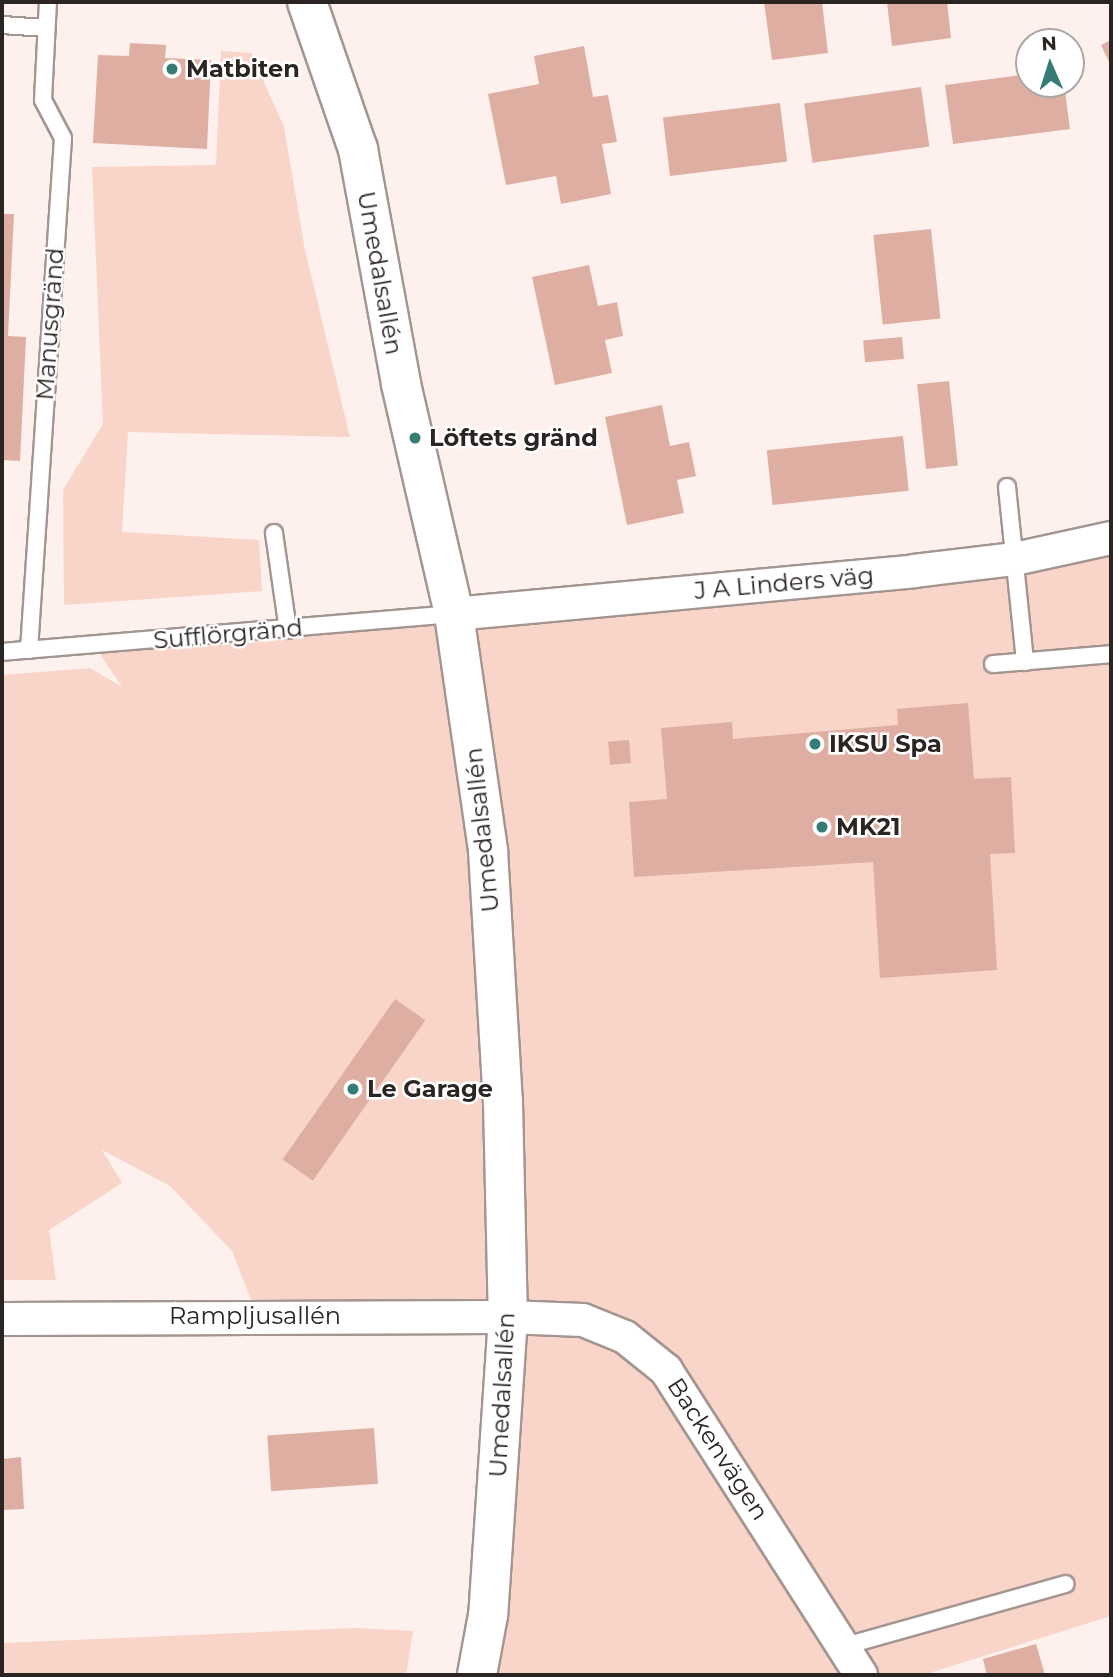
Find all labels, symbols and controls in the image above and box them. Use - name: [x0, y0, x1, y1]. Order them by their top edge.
- north arrow: [1015, 28, 1085, 98]
- text: N: [1041, 32, 1057, 55]
- place label: Matbiten: [186, 55, 300, 83]
- marker: Matbiten: [164, 61, 180, 77]
- street label: Umedalsallén: [351, 189, 409, 357]
- street label: Manusgränd: [30, 247, 70, 401]
- place label: Löftets gränd: [429, 424, 598, 452]
- marker: Löftets gränd: [407, 430, 423, 446]
- street label: J A Linders väg: [693, 561, 875, 605]
- street label: Sufflörgränd: [152, 613, 304, 655]
- place label: IKSU Spa: [829, 730, 942, 758]
- marker: IKSU Spa: [807, 736, 823, 752]
- street label: Umedalsallén: [459, 746, 505, 914]
- place label: MK21: [836, 813, 900, 841]
- marker: MK21: [814, 819, 830, 835]
- place label: Le Garage: [367, 1075, 493, 1103]
- marker: Le Garage: [345, 1081, 361, 1097]
- street label: Rampljusallén: [169, 1302, 341, 1330]
- street label: Umedalsallén: [483, 1312, 521, 1478]
- street label: Backenvägen: [661, 1372, 775, 1526]

